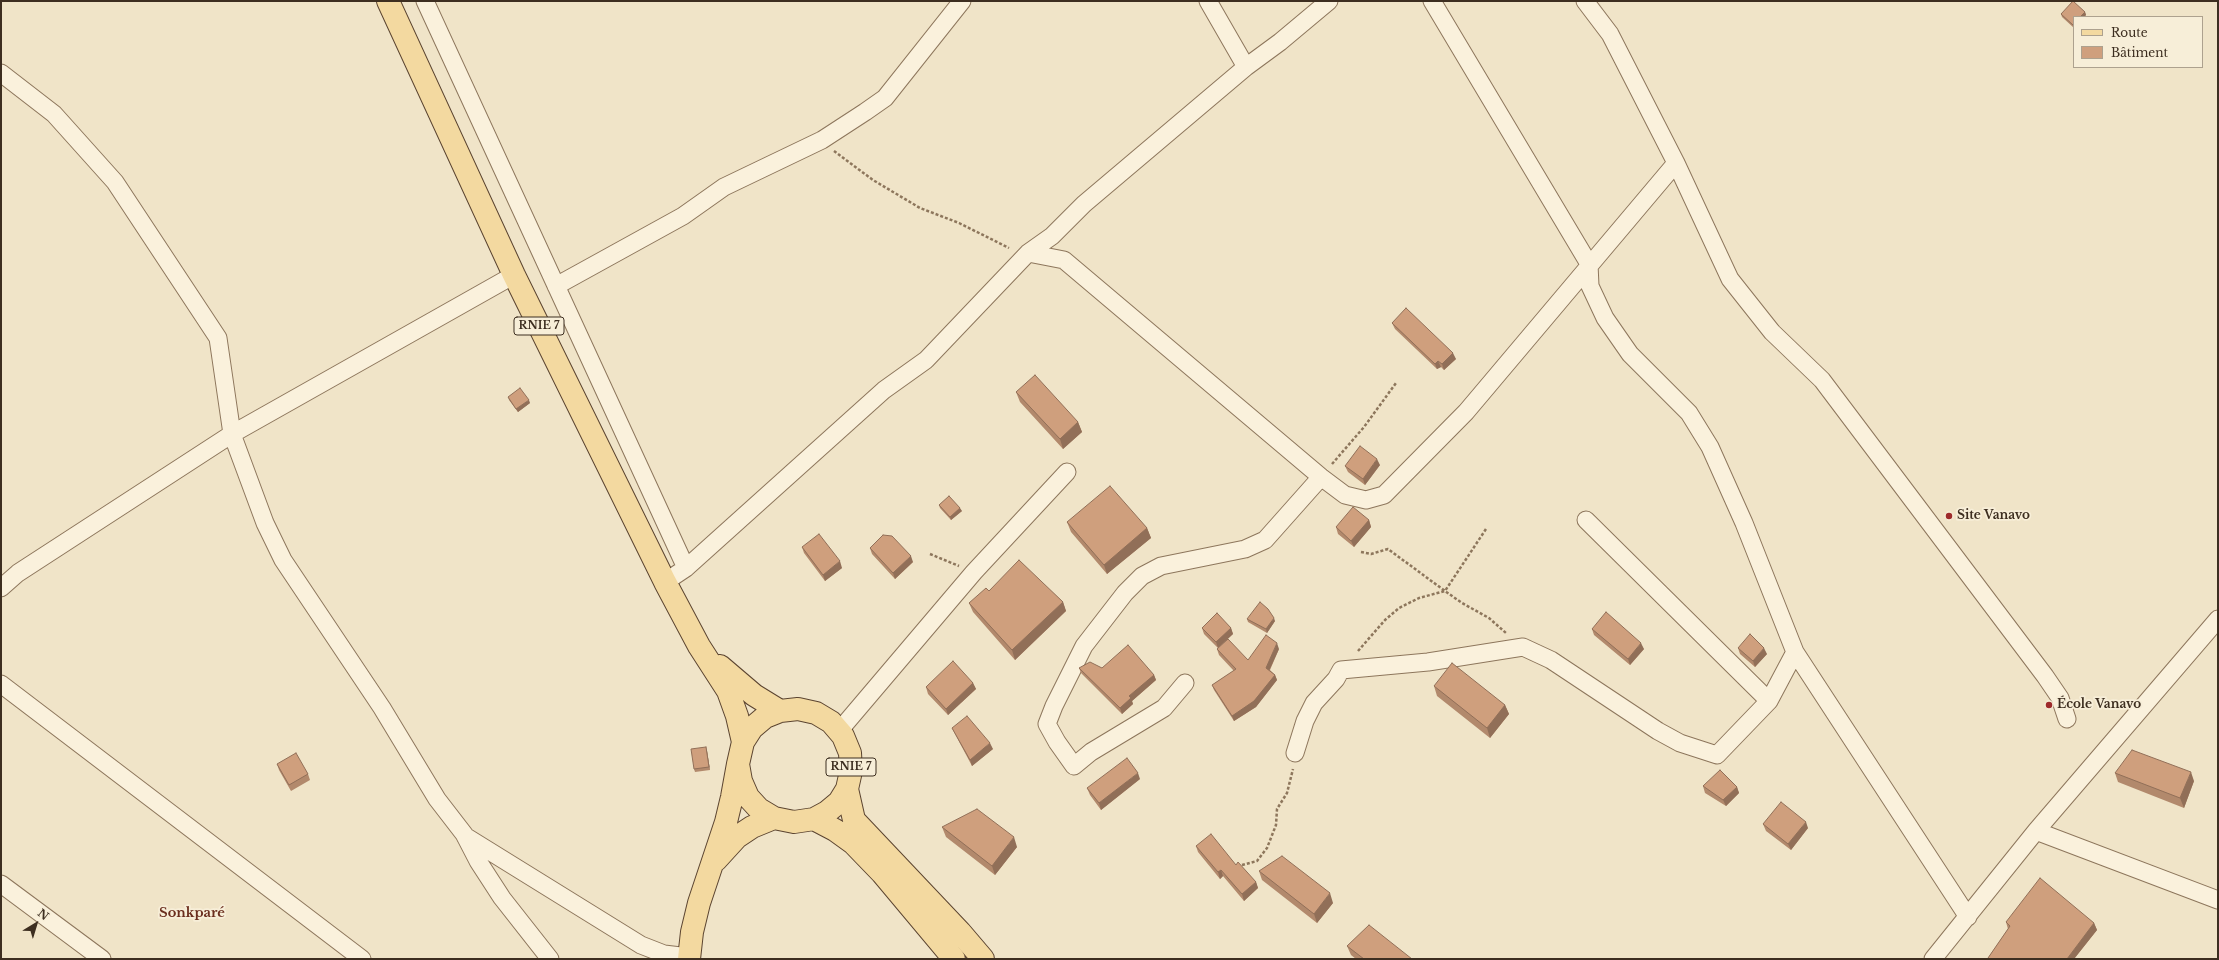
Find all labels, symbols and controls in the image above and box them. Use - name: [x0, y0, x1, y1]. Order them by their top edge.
- legend: [2073, 16, 2203, 68]
- text: Route: [2111, 25, 2148, 40]
- text: Bâtiment: [2111, 45, 2168, 60]
- road number: RNIE 7: [514, 317, 564, 335]
- place label: Site Vanavo: [1957, 509, 2030, 523]
- marker: Site Vanavo: [1944, 511, 1954, 521]
- place label: École Vanavo: [2057, 698, 2141, 712]
- marker: École Vanavo: [2044, 700, 2054, 710]
- road number: RNIE 7: [826, 758, 876, 776]
- north arrow: [16, 904, 56, 944]
- district label: Sonkparé: [159, 905, 225, 921]
- text: N: [35, 906, 52, 923]

